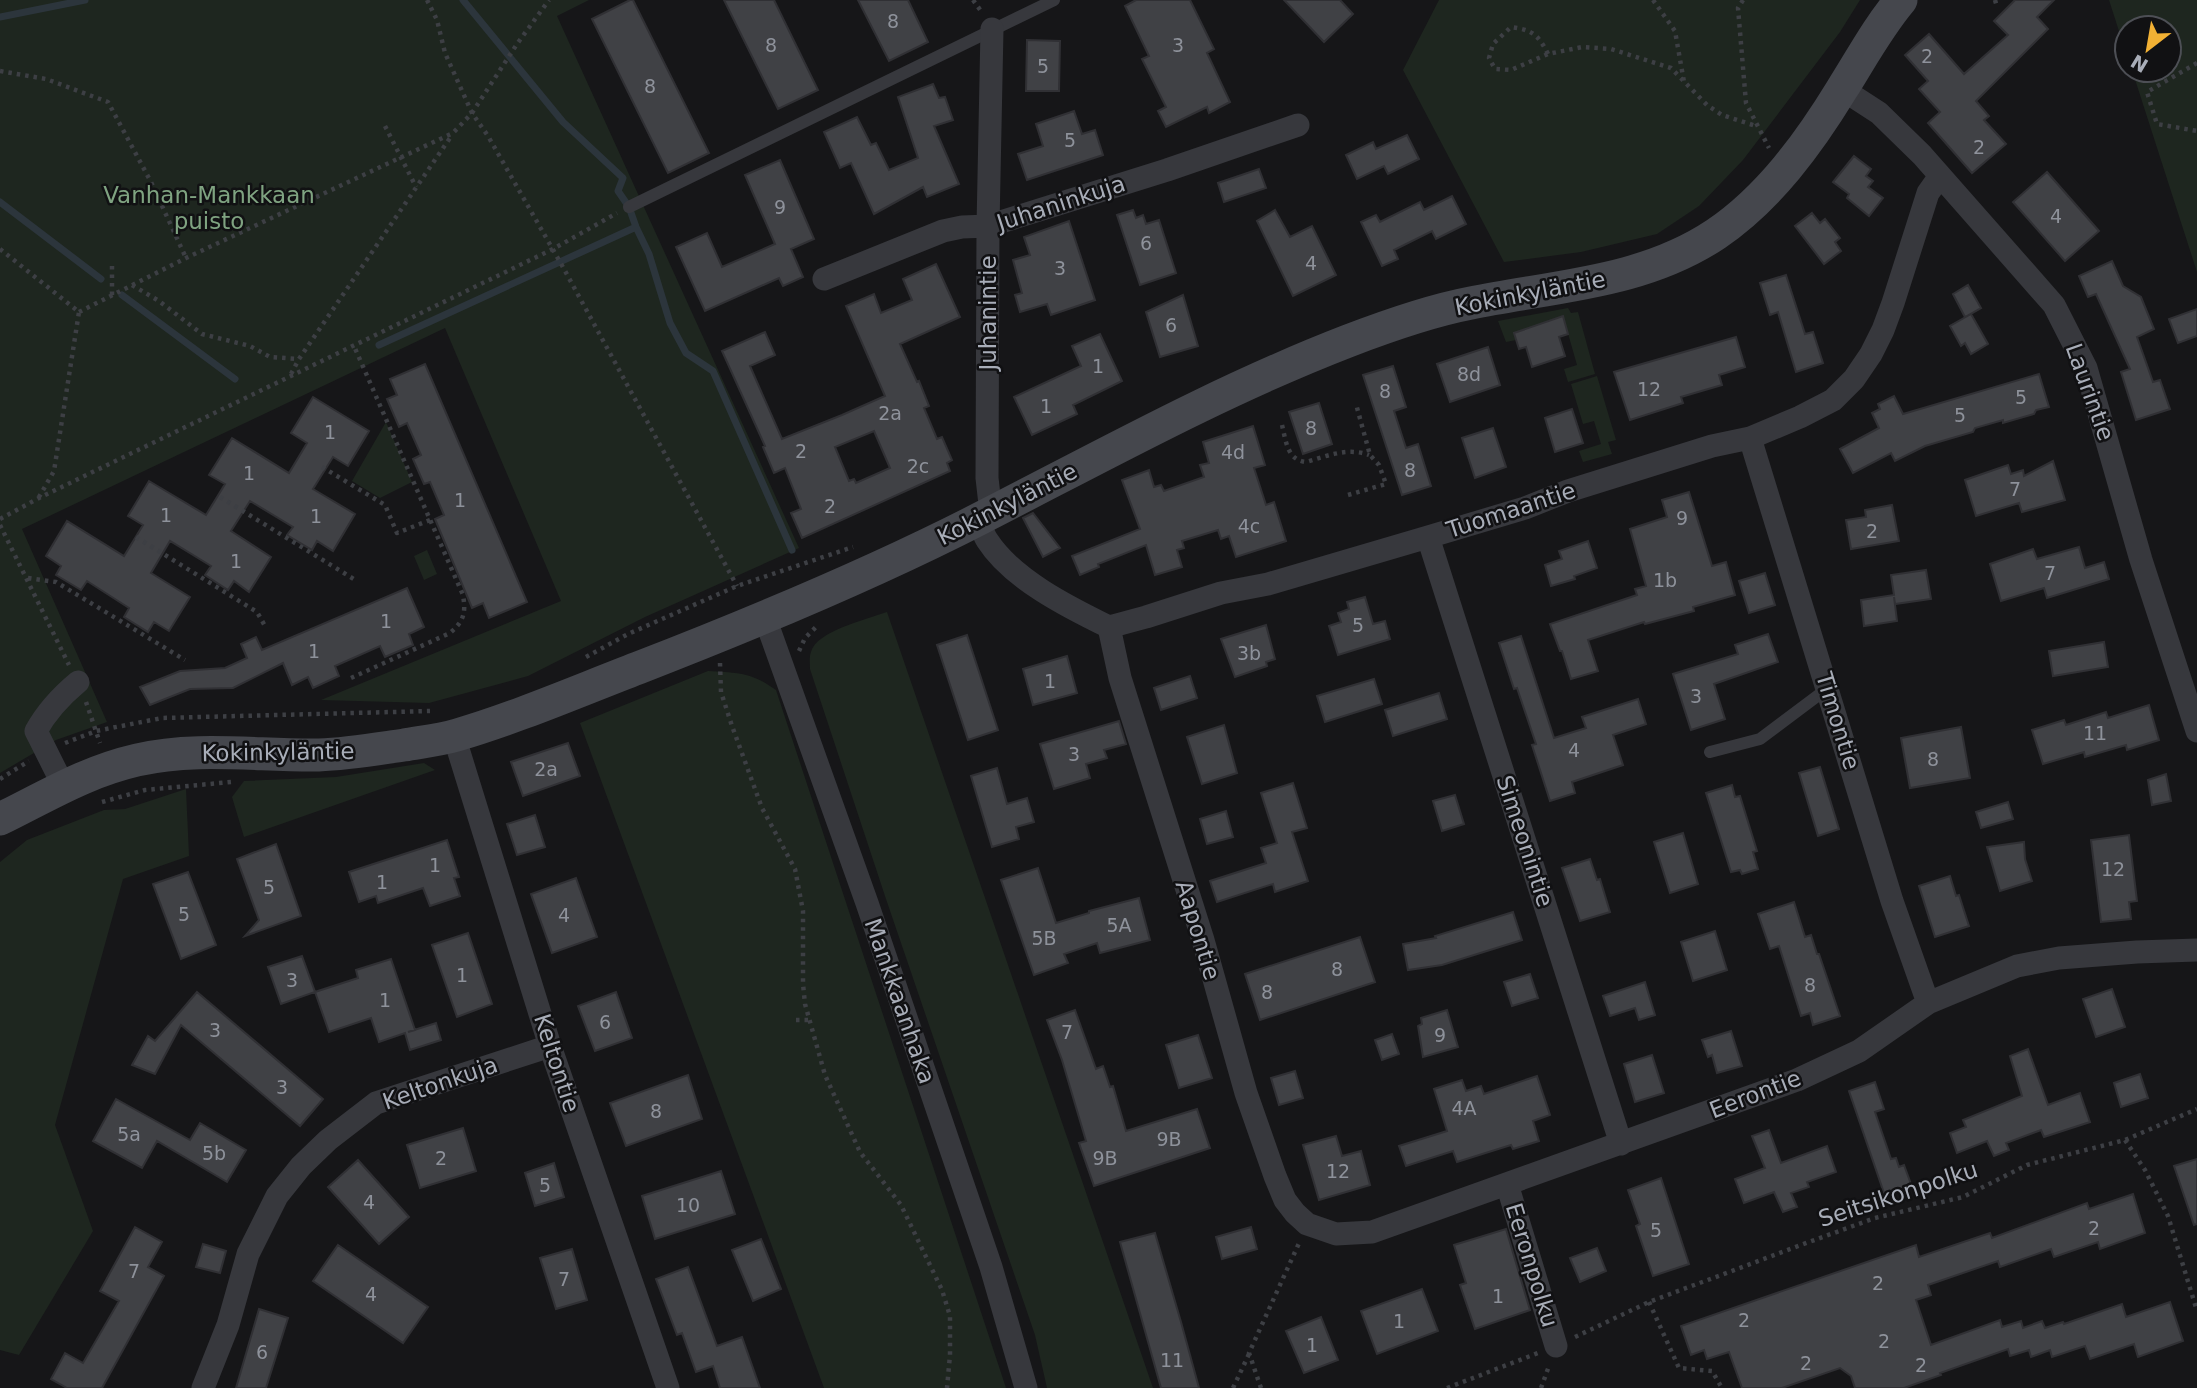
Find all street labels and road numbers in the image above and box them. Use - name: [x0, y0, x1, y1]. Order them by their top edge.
- street label: Juhaninkuja: [992, 170, 1128, 237]
- street label: Juhanintie: [975, 255, 1001, 373]
- street label: Kokinkyläntie: [1452, 266, 1608, 320]
- street label: Laurintie: [2060, 340, 2120, 444]
- street label: Kokinkyläntie: [933, 458, 1081, 550]
- street label: Tuomaantie: [1442, 477, 1579, 543]
- street label: Timontie: [1811, 668, 1865, 773]
- street label: Kokinkyläntie: [201, 738, 355, 766]
- street label: Simeonintie: [1492, 772, 1558, 910]
- street label: Aapontie: [1171, 877, 1225, 983]
- street label: Mankkaanhaka: [860, 915, 940, 1087]
- street label: Keltontie: [529, 1011, 585, 1115]
- street label: Keltonkuja: [379, 1051, 501, 1115]
- street label: Eerontie: [1706, 1065, 1804, 1123]
- street label: Seitsikonpolku: [1815, 1156, 1981, 1232]
- street label: Eeronpolku: [1501, 1200, 1563, 1330]

